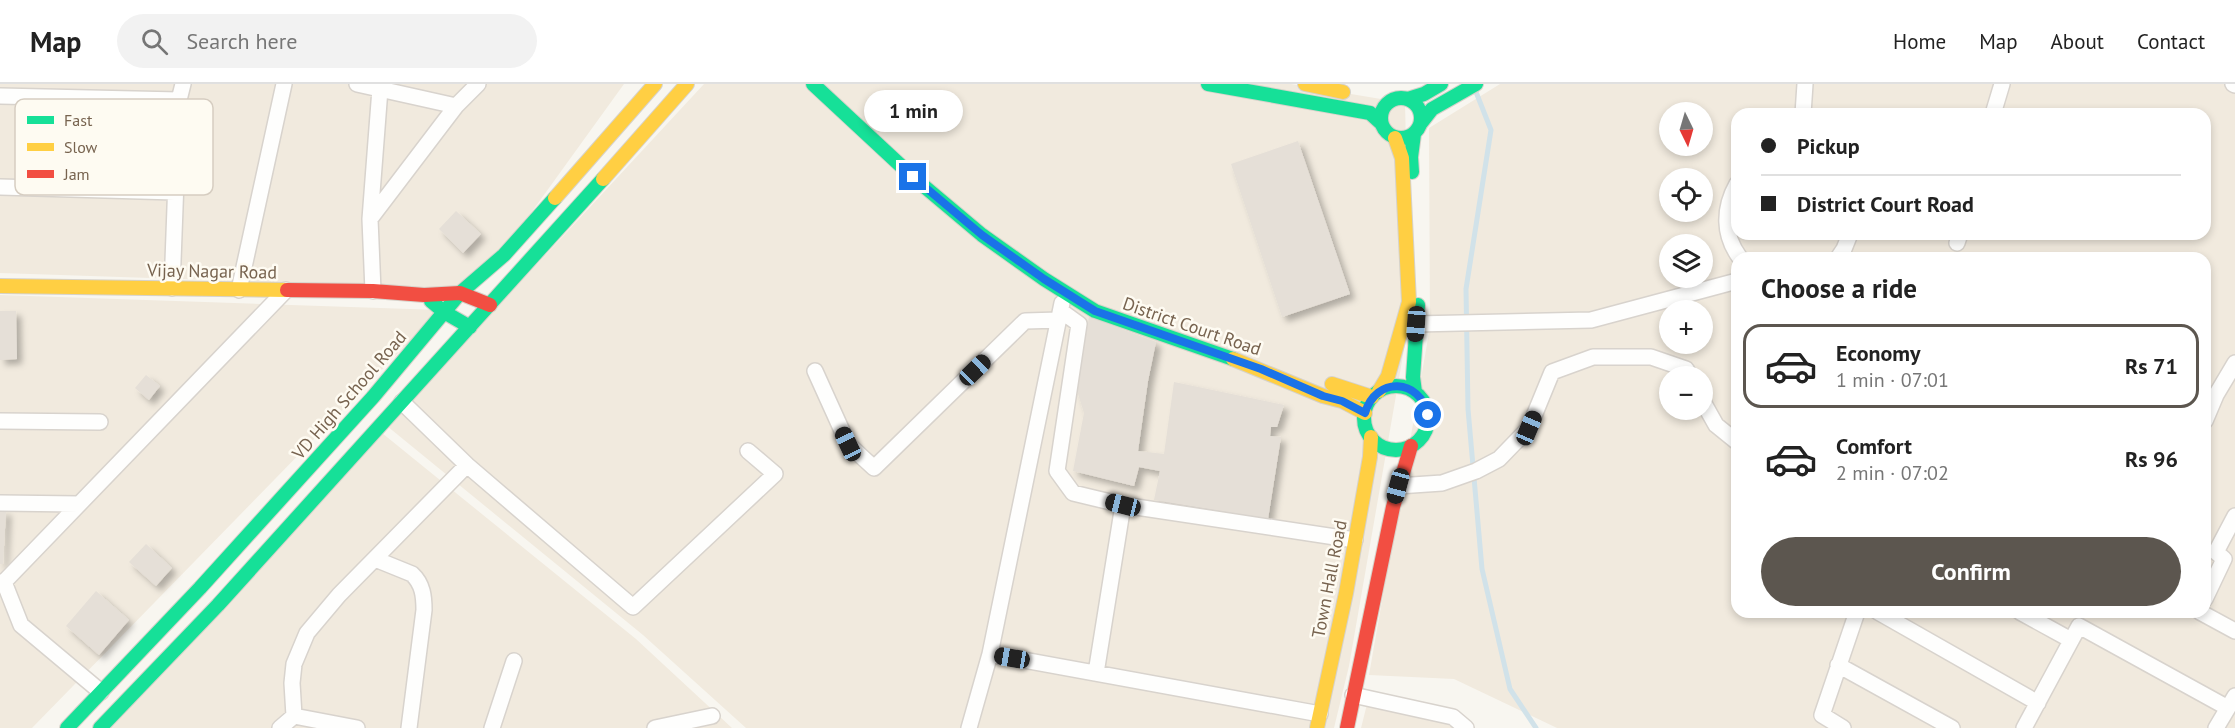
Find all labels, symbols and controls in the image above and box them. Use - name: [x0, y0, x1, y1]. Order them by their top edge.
- search box: [117, 14, 537, 68]
- text: Map: [30, 23, 81, 60]
- icon: search: [138, 25, 171, 58]
- text: Search here: [186, 27, 297, 55]
- text: Home: [1893, 28, 1946, 55]
- text: Map: [1979, 28, 2018, 55]
- text: About: [2051, 28, 2104, 55]
- text: Contact: [2137, 28, 2205, 55]
- callout: 1 min: [864, 90, 962, 132]
- text: 1 min: [889, 98, 938, 124]
- legend: [15, 99, 213, 195]
- north arrow: [1659, 102, 1713, 156]
- map controls: [1659, 102, 1713, 420]
- text: Fast: [64, 110, 93, 130]
- text: Pickup: [1797, 132, 1860, 160]
- text: Slow: [64, 137, 98, 157]
- route end: [899, 163, 926, 190]
- text: Jam: [63, 164, 90, 184]
- button: locate: [1659, 168, 1713, 222]
- text: District Court Road: [1797, 190, 1974, 218]
- button: layers: [1659, 234, 1713, 288]
- street label: Vijay Nagar Road: [146, 258, 277, 284]
- text: Choose a ride: [1761, 271, 1917, 305]
- street label: District Court Road: [1120, 292, 1264, 360]
- button: +: [1659, 300, 1713, 354]
- car: [1406, 305, 1426, 343]
- street label: VD High School Road: [286, 326, 411, 465]
- icon: car: [1764, 339, 1818, 393]
- text: Economy: [1836, 339, 1920, 367]
- car: [956, 351, 994, 389]
- text: Rs 71: [2125, 352, 2178, 380]
- button: −: [1659, 366, 1713, 420]
- text: 1 min · 07:01: [1836, 367, 1949, 393]
- route start: [1414, 401, 1441, 428]
- car: [1514, 408, 1544, 448]
- car: [832, 424, 864, 464]
- icon: car: [1764, 432, 1818, 486]
- text: Comfort: [1836, 432, 1912, 460]
- text: Rs 96: [2125, 445, 2178, 473]
- text: 2 min · 07:02: [1836, 460, 1949, 486]
- car: [1385, 466, 1411, 506]
- car: [1103, 492, 1143, 518]
- street label: Town Hall Road: [1306, 518, 1352, 640]
- button: Confirm: [1761, 537, 2181, 606]
- car: [993, 646, 1031, 670]

